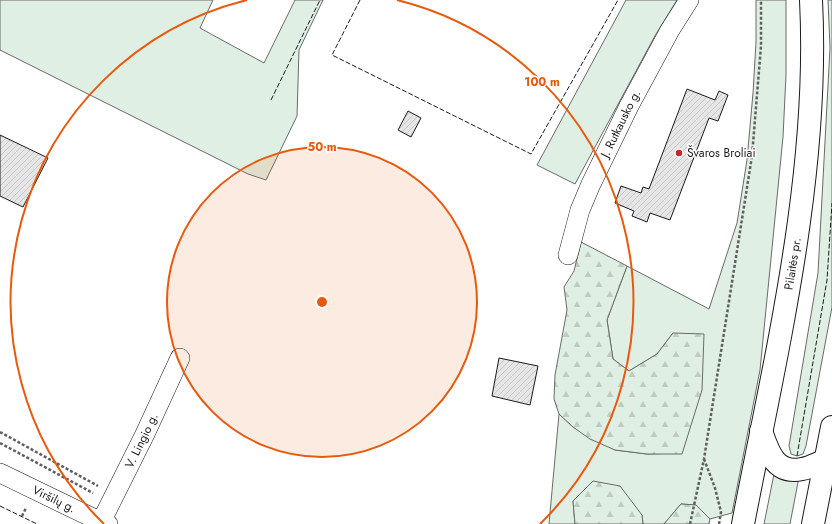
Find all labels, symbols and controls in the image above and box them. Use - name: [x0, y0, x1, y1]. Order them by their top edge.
- text: 100 m: [524, 73, 560, 91]
- street label: J. Rutkausko g.: [595, 86, 645, 163]
- text: 50 m: [307, 138, 337, 156]
- place label: Švaros Broliai: [687, 144, 756, 162]
- marker: Švaros Broliai: [674, 148, 684, 158]
- street label: Pilaitės pr.: [780, 236, 806, 291]
- centre of rings: [315, 295, 329, 309]
- street label: V. Lingio g.: [120, 410, 163, 471]
- street label: Viršilų g.: [29, 481, 79, 517]

